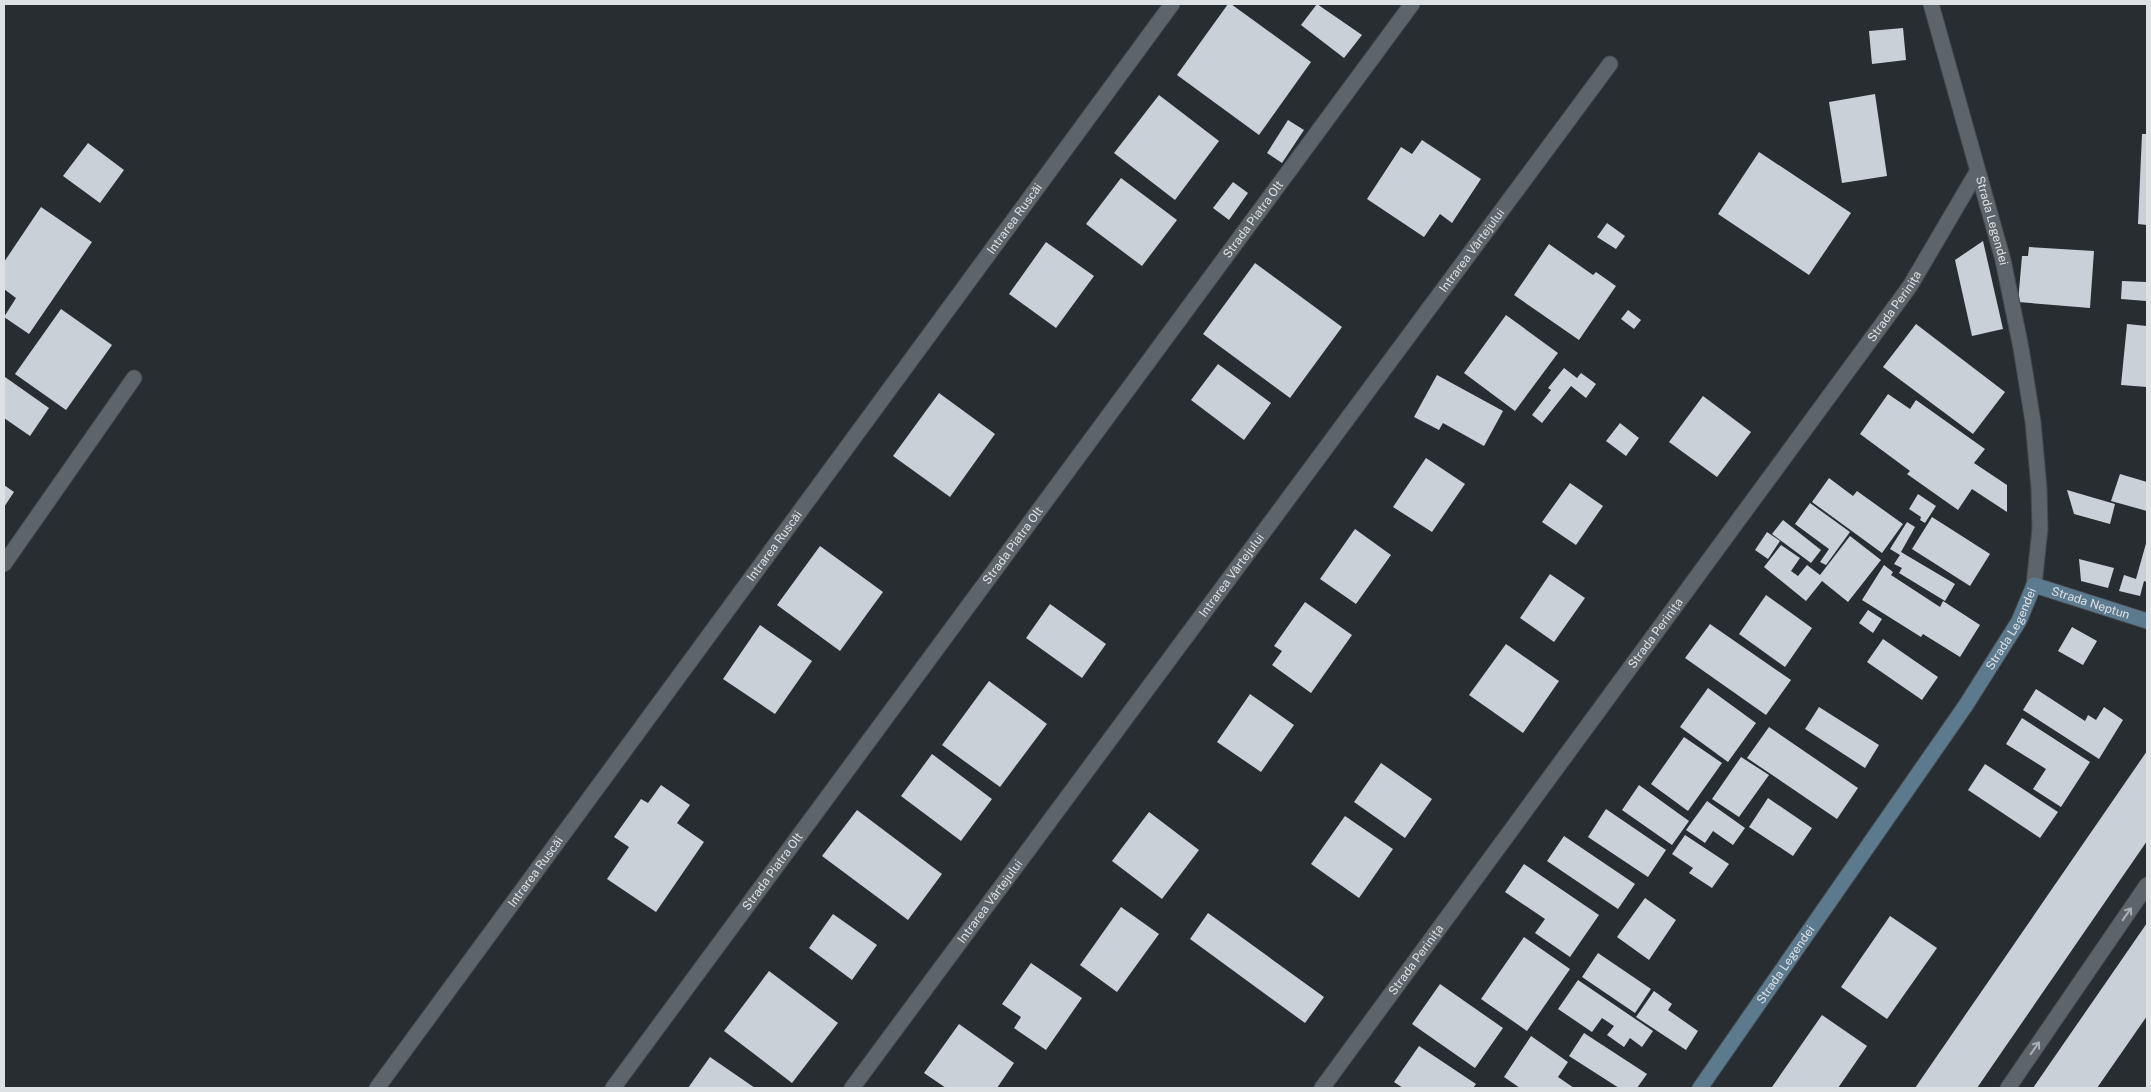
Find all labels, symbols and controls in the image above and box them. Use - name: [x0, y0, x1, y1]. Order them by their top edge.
- street label: Strada Legendei: [1973, 175, 2011, 266]
- street label: Strada Piatra Olt: [1220, 178, 1287, 261]
- street label: Intrarea Ruscăi: [984, 181, 1045, 257]
- street label: Intrarea Vârtejului: [1437, 206, 1507, 295]
- street label: Strada Perinița: [1865, 268, 1924, 344]
- street label: Strada Piatra Olt: [980, 504, 1046, 587]
- street label: Intrarea Ruscăi: [744, 508, 805, 584]
- street label: Intrarea Vârtejului: [1196, 531, 1267, 620]
- street label: Strada Neptun: [2050, 584, 2132, 622]
- street label: Strada Legendei: [1983, 586, 2039, 673]
- street label: Strada Perinița: [1625, 595, 1686, 671]
- street label: Strada Piatra Olt: [739, 830, 806, 913]
- street label: Intrarea Ruscăi: [505, 834, 566, 910]
- street label: Intrarea Vârtejului: [955, 857, 1025, 946]
- one-way arrow: [2122, 907, 2132, 921]
- street label: Strada Perinița: [1386, 922, 1446, 998]
- street label: Strada Legendei: [1754, 923, 1818, 1006]
- one-way arrow: [2030, 1041, 2040, 1055]

